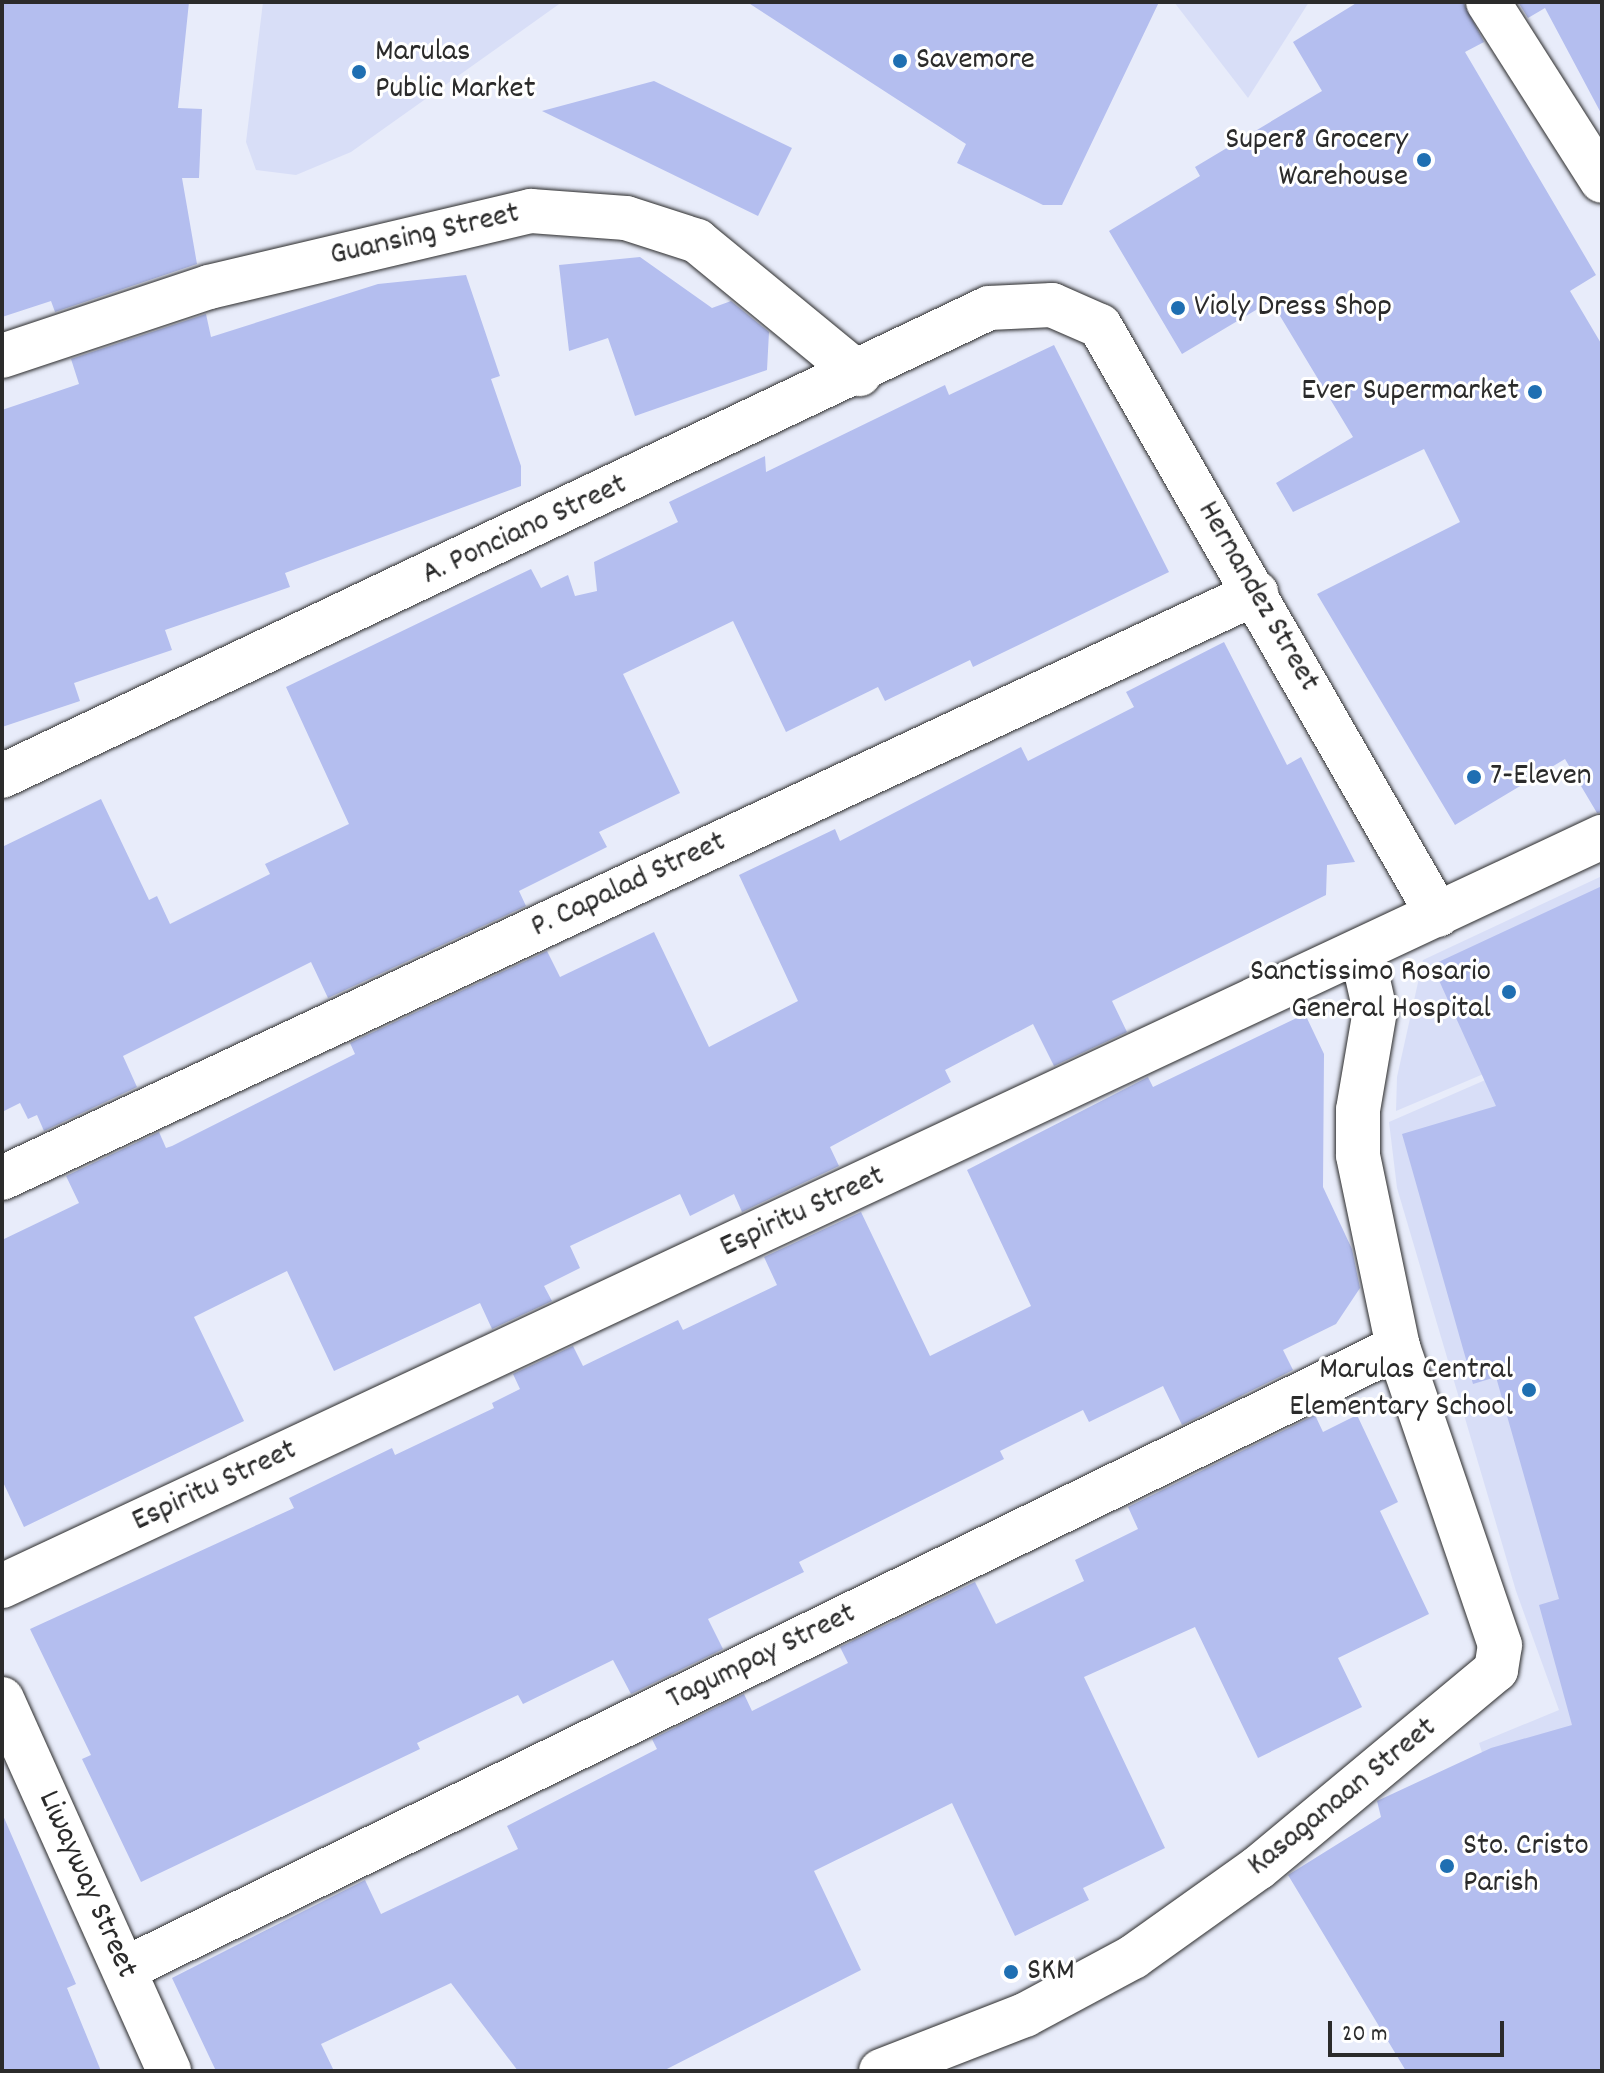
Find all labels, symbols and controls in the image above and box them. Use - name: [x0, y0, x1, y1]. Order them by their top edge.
- place label: Marulas Public Market: [375, 35, 535, 110]
- place label: Savemore: [916, 42, 1035, 80]
- marker: Savemore: [891, 52, 909, 70]
- marker: Marulas Public Market: [350, 63, 368, 81]
- place label: Super8 Grocery Warehouse: [1225, 123, 1408, 198]
- marker: Super8 Grocery Warehouse: [1415, 151, 1433, 169]
- street label: Guansing Street: [327, 196, 523, 276]
- place label: Violy Dress Shop: [1194, 289, 1392, 327]
- marker: Violy Dress Shop: [1169, 299, 1187, 317]
- place label: Ever Supermarket: [1301, 373, 1519, 411]
- marker: Ever Supermarket: [1526, 383, 1544, 401]
- street label: A. Ponciano Street: [417, 467, 633, 595]
- street label: Hernandez Street: [1187, 495, 1327, 699]
- place label: 7-Eleven: [1490, 758, 1592, 796]
- marker: 7-Eleven: [1465, 768, 1483, 786]
- street label: P. Capalad Street: [526, 824, 732, 948]
- place label: Sanctissimo Rosario General Hospital: [1250, 955, 1491, 1030]
- marker: Sanctissimo Rosario General Hospital: [1498, 981, 1520, 1003]
- street label: Espiritu Street: [715, 1158, 891, 1268]
- place label: Marulas Central Elementary School: [1289, 1353, 1513, 1428]
- marker: Marulas Central Elementary School: [1520, 1381, 1538, 1399]
- street label: Espiritu Street: [127, 1432, 303, 1542]
- street label: Tagumpay Street: [661, 1596, 863, 1720]
- street label: Kasaganaan Street: [1241, 1710, 1445, 1886]
- street label: Liwayway Street: [28, 1785, 144, 1985]
- place label: Sto. Cristo Parish: [1463, 1829, 1589, 1904]
- marker: Sto. Cristo Parish: [1438, 1857, 1456, 1875]
- place label: SKM: [1027, 1953, 1075, 1991]
- marker: SKM: [1002, 1963, 1020, 1981]
- scale bar: [1332, 2005, 1508, 2055]
- text: 20 m: [1342, 2018, 1388, 2052]

